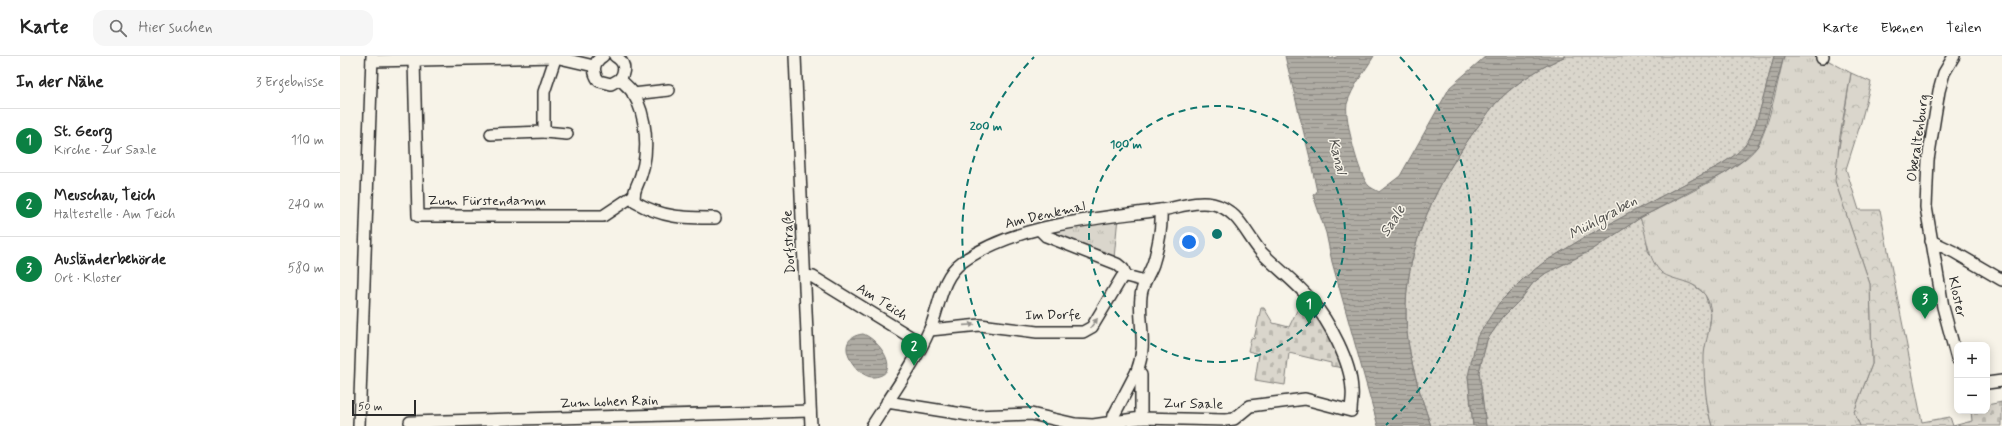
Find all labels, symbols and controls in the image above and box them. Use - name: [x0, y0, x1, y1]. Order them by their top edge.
- search box: [93, 10, 373, 46]
- text: Karte: [20, 15, 69, 40]
- icon: search: [107, 17, 129, 39]
- text: Hier suchen: [139, 18, 213, 38]
- text: Karte: [1823, 19, 1858, 37]
- text: Ebenen: [1880, 19, 1924, 37]
- text: Teilen: [1946, 19, 1982, 37]
- text: In der Nähe: [16, 71, 104, 93]
- text: 3 Ergebnisse: [256, 74, 324, 91]
- street label: Oberaltenburg: [1903, 93, 1933, 183]
- text: 200 m: [970, 119, 1003, 135]
- text: St. Georg: [54, 122, 112, 142]
- text: 1: [26, 132, 32, 149]
- text: 110 m: [291, 132, 324, 149]
- water label: Kanal: [1323, 136, 1352, 178]
- text: 100 m: [1110, 137, 1143, 153]
- text: Kirche · Zur Saale: [54, 142, 157, 159]
- text: Meuschau, Teich: [54, 186, 155, 206]
- water label: Mühlgraben: [1565, 191, 1642, 246]
- street label: Zum Fürstendamm: [428, 192, 546, 210]
- text: 2: [26, 196, 32, 213]
- text: 240 m: [288, 196, 324, 213]
- street label: Am Denkmal: [1003, 197, 1087, 233]
- water label: Saale: [1375, 200, 1411, 241]
- text: Haltestelle · Am Teich: [54, 206, 175, 223]
- street label: Dorfstraße: [778, 209, 800, 275]
- centre of rings: [1210, 227, 1224, 241]
- your location: [1179, 232, 1199, 252]
- text: Ausländerbehörde: [54, 250, 166, 270]
- text: 3: [26, 260, 32, 277]
- text: 580 m: [287, 260, 324, 277]
- text: Ort · Kloster: [54, 270, 122, 287]
- street label: Kloster: [1944, 275, 1970, 319]
- street label: Am Teich: [853, 279, 911, 325]
- pin: 3: [1912, 286, 1938, 319]
- pin: 1: [1296, 291, 1322, 324]
- street label: Im Dorfe: [1025, 306, 1081, 324]
- one-way arrow: [1090, 317, 1098, 328]
- one-way arrow: [963, 322, 975, 329]
- pin: 2: [901, 333, 927, 366]
- map controls: [1954, 342, 1990, 414]
- button: +: [1954, 342, 1990, 378]
- button: −: [1954, 378, 1990, 414]
- street label: Zum hohen Rain: [560, 391, 658, 413]
- street label: Zur Saale: [1163, 394, 1223, 414]
- scale bar: [352, 398, 416, 417]
- text: 50 m: [358, 400, 383, 414]

